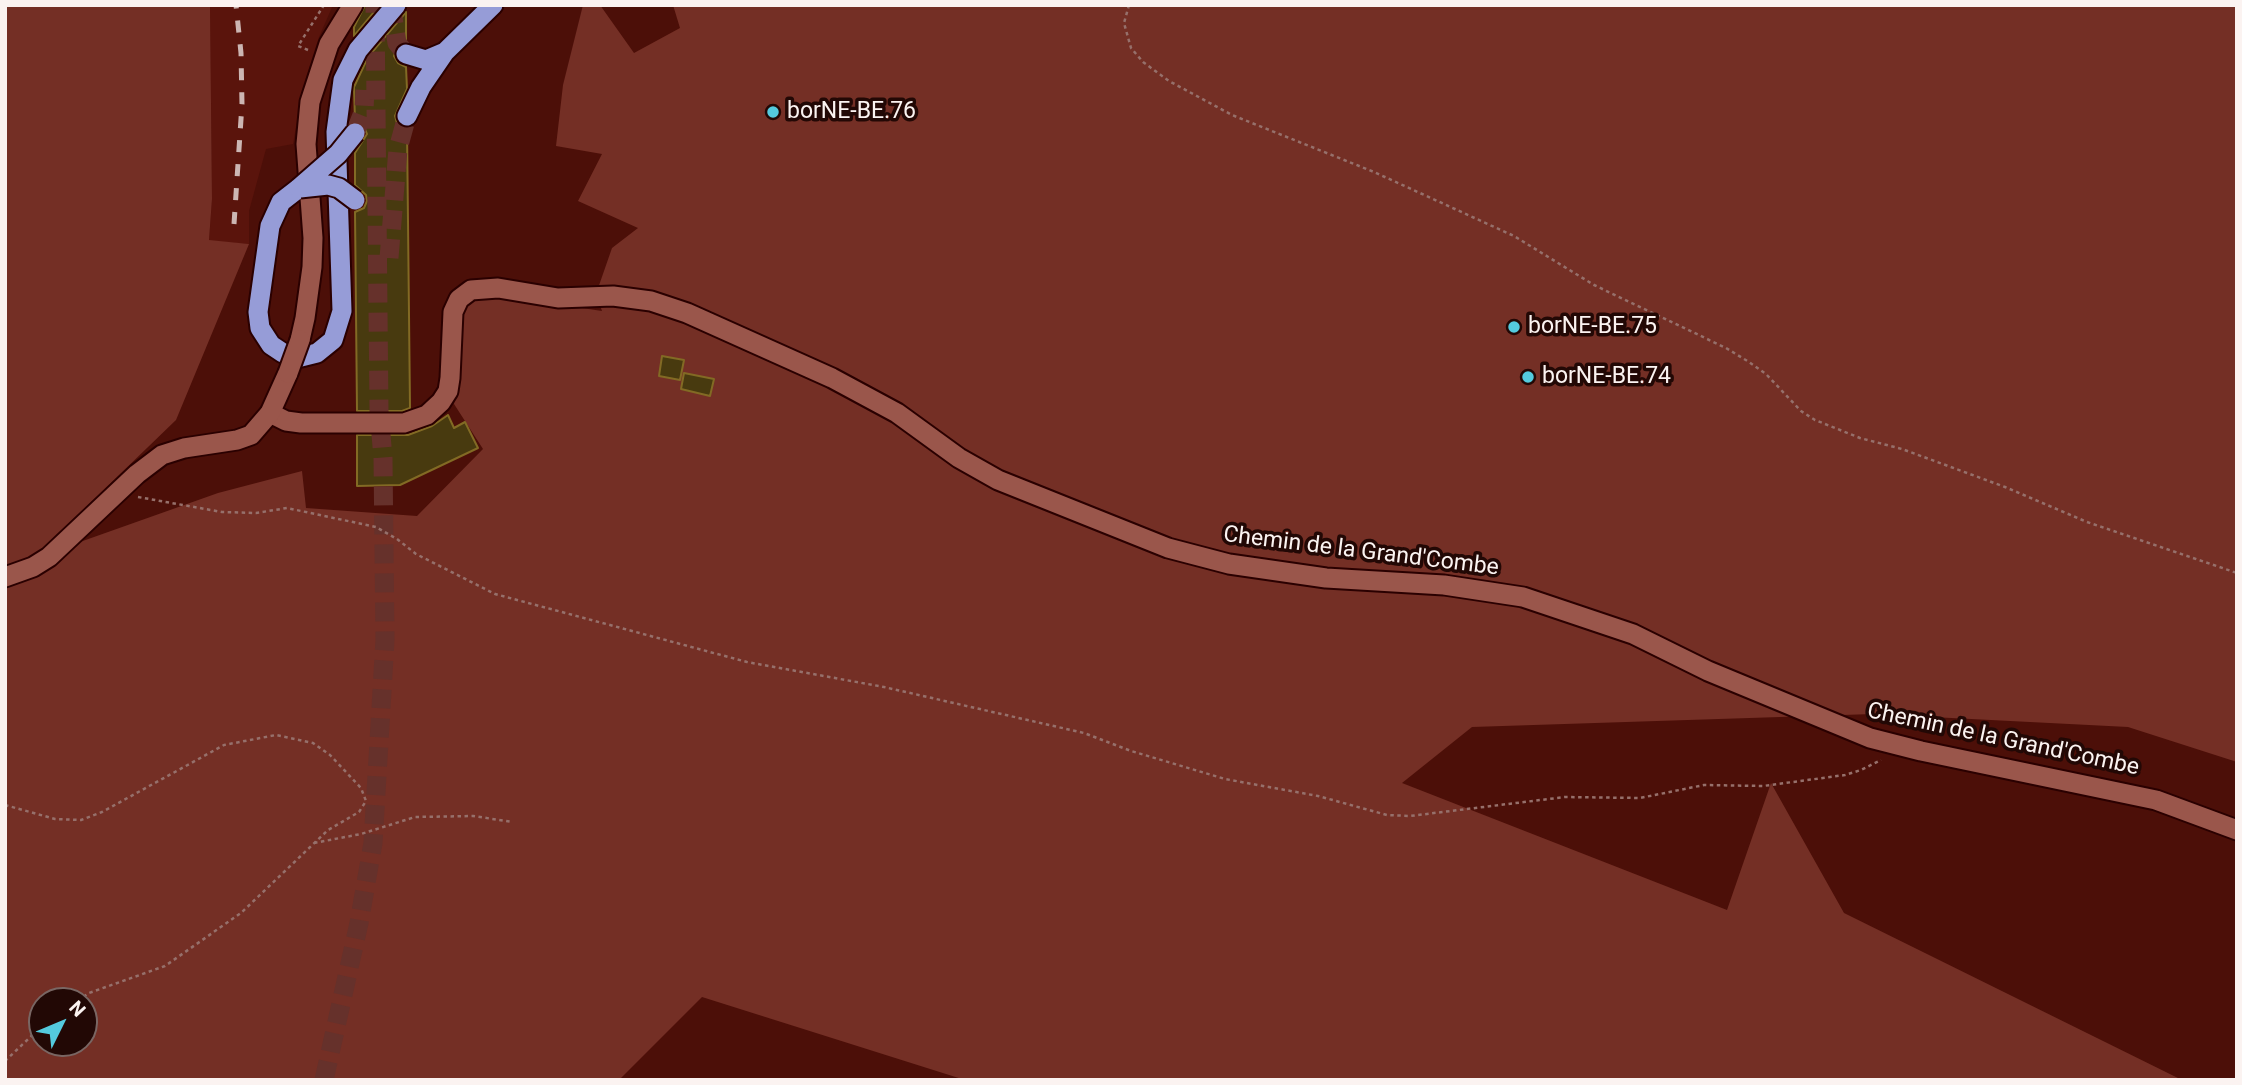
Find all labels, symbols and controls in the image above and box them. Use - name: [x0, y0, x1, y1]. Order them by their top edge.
- place label: borNE-BE.76: [787, 98, 916, 126]
- marker: borNE-BE.76: [765, 104, 781, 120]
- place label: borNE-BE.75: [1528, 313, 1657, 341]
- marker: borNE-BE.75: [1506, 319, 1522, 335]
- place label: borNE-BE.74: [1542, 363, 1671, 391]
- marker: borNE-BE.74: [1520, 369, 1536, 385]
- street label: Chemin de la Grand'Combe: [1222, 521, 1500, 583]
- street label: Chemin de la Grand'Combe: [1865, 698, 2141, 782]
- north arrow: [28, 987, 98, 1057]
- text: N: [64, 996, 90, 1021]

